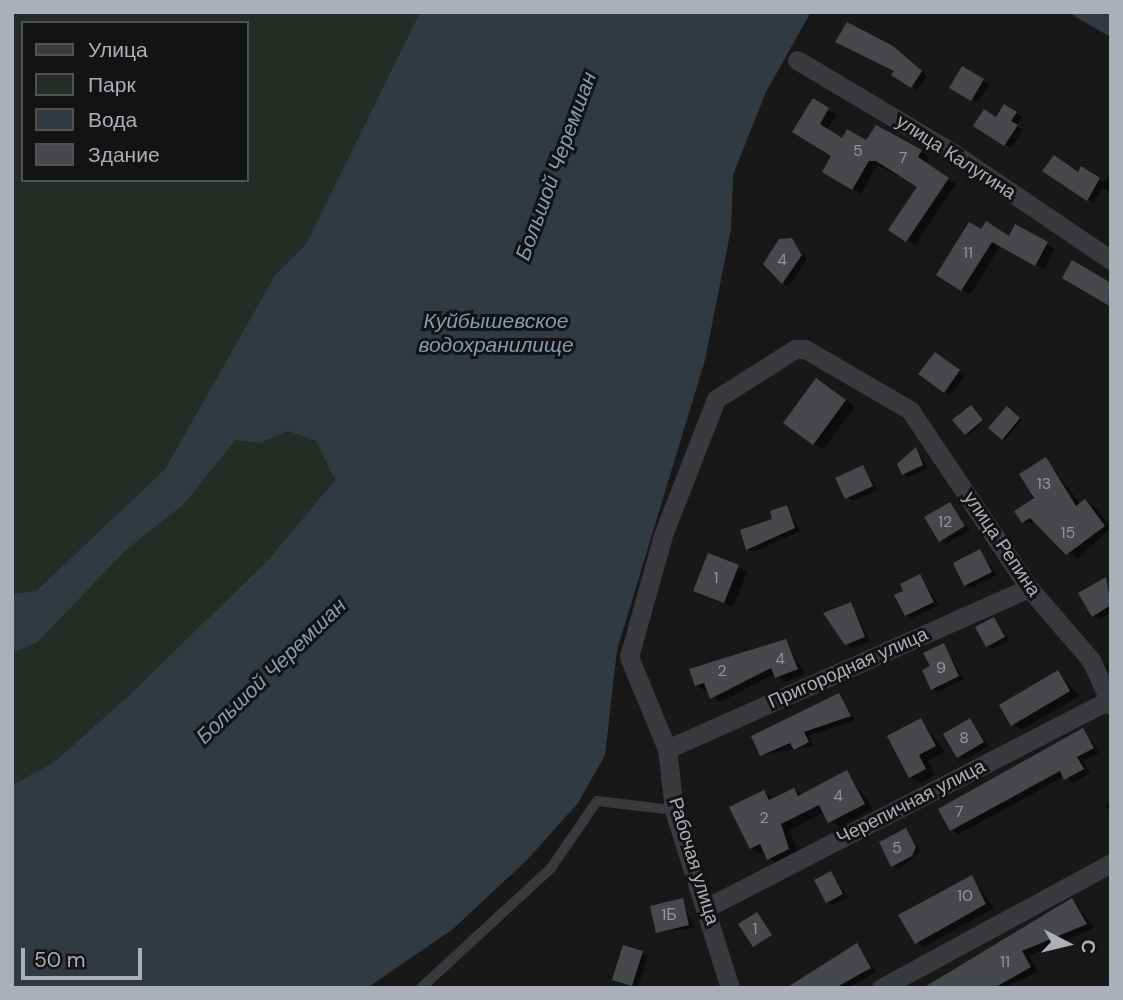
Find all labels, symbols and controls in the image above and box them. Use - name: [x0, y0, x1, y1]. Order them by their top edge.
- legend: [21, 21, 248, 182]
- text: Улица: [88, 36, 148, 64]
- water label: Большой Черемшан: [510, 68, 602, 264]
- text: Парк: [88, 71, 136, 99]
- text: Вода: [88, 106, 137, 134]
- street label: улица Калугина: [892, 110, 1020, 204]
- text: Здание: [88, 141, 160, 169]
- house number: 5: [853, 141, 863, 161]
- house number: 7: [899, 148, 907, 168]
- house number: 11: [963, 243, 973, 263]
- house number: 4: [777, 250, 787, 270]
- water label: Куйбышевское водохранилище: [418, 308, 574, 358]
- house number: 13: [1037, 474, 1051, 494]
- street label: улица Репина: [959, 487, 1045, 601]
- house number: 12: [938, 512, 952, 532]
- house number: 15: [1061, 523, 1075, 543]
- house number: 1: [714, 568, 718, 588]
- water label: Большой Черемшан: [191, 593, 351, 749]
- street label: Пригородная улица: [765, 623, 931, 713]
- house number: 4: [775, 649, 785, 669]
- house number: 9: [936, 658, 946, 678]
- house number: 2: [717, 661, 727, 681]
- house number: 8: [959, 728, 969, 748]
- street label: Черепичная улица: [833, 755, 989, 849]
- house number: 4: [833, 786, 843, 806]
- street label: Рабочая улица: [664, 795, 724, 927]
- house number: 7: [955, 802, 963, 822]
- house number: 2: [759, 808, 769, 828]
- house number: 5: [892, 838, 902, 858]
- house number: 10: [957, 886, 973, 906]
- house number: 1Б: [661, 905, 677, 925]
- north arrow: [1032, 909, 1102, 979]
- house number: 1: [753, 919, 757, 939]
- scale bar: [24, 934, 145, 978]
- text: С: [1075, 938, 1102, 955]
- text: 50 m: [34, 946, 85, 974]
- house number: 11: [1000, 952, 1010, 972]

